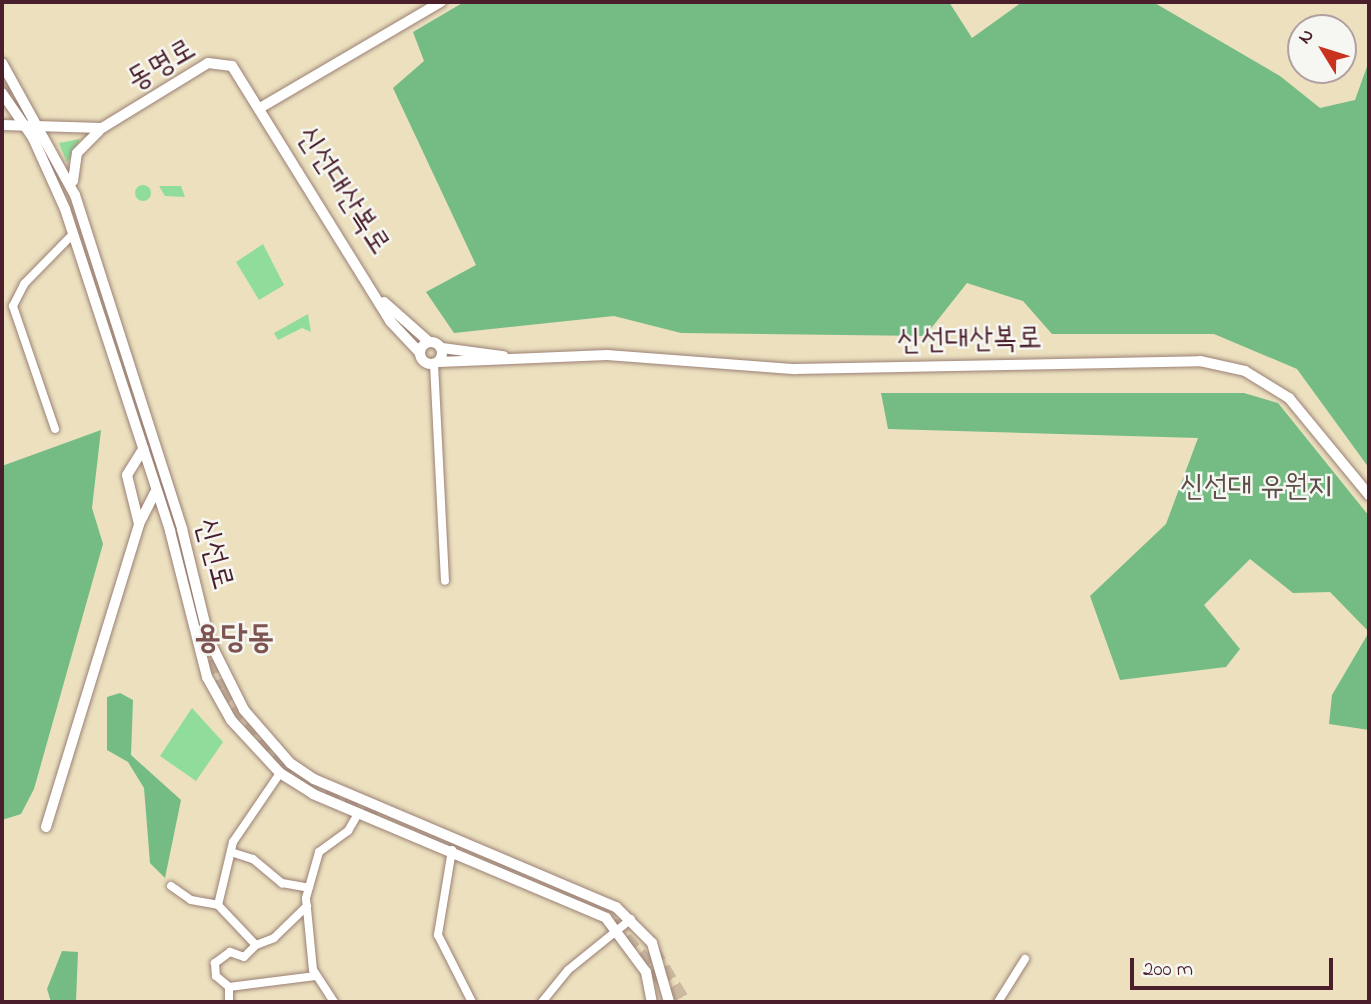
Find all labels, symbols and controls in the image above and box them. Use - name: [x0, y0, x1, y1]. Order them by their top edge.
- north arrow: [1287, 14, 1357, 84]
- text: N: [1292, 24, 1321, 50]
- street label: 동명로: [122, 32, 202, 100]
- street label: 신선대산복로: [287, 120, 397, 262]
- street label: 신선대산복로: [896, 322, 1042, 360]
- park label: 신선대 유원지: [1180, 470, 1332, 506]
- street label: 신선로: [186, 514, 240, 594]
- district label: 용당동: [194, 620, 274, 660]
- scale bar: [1133, 944, 1336, 988]
- text: 200 m: [1143, 955, 1193, 985]

